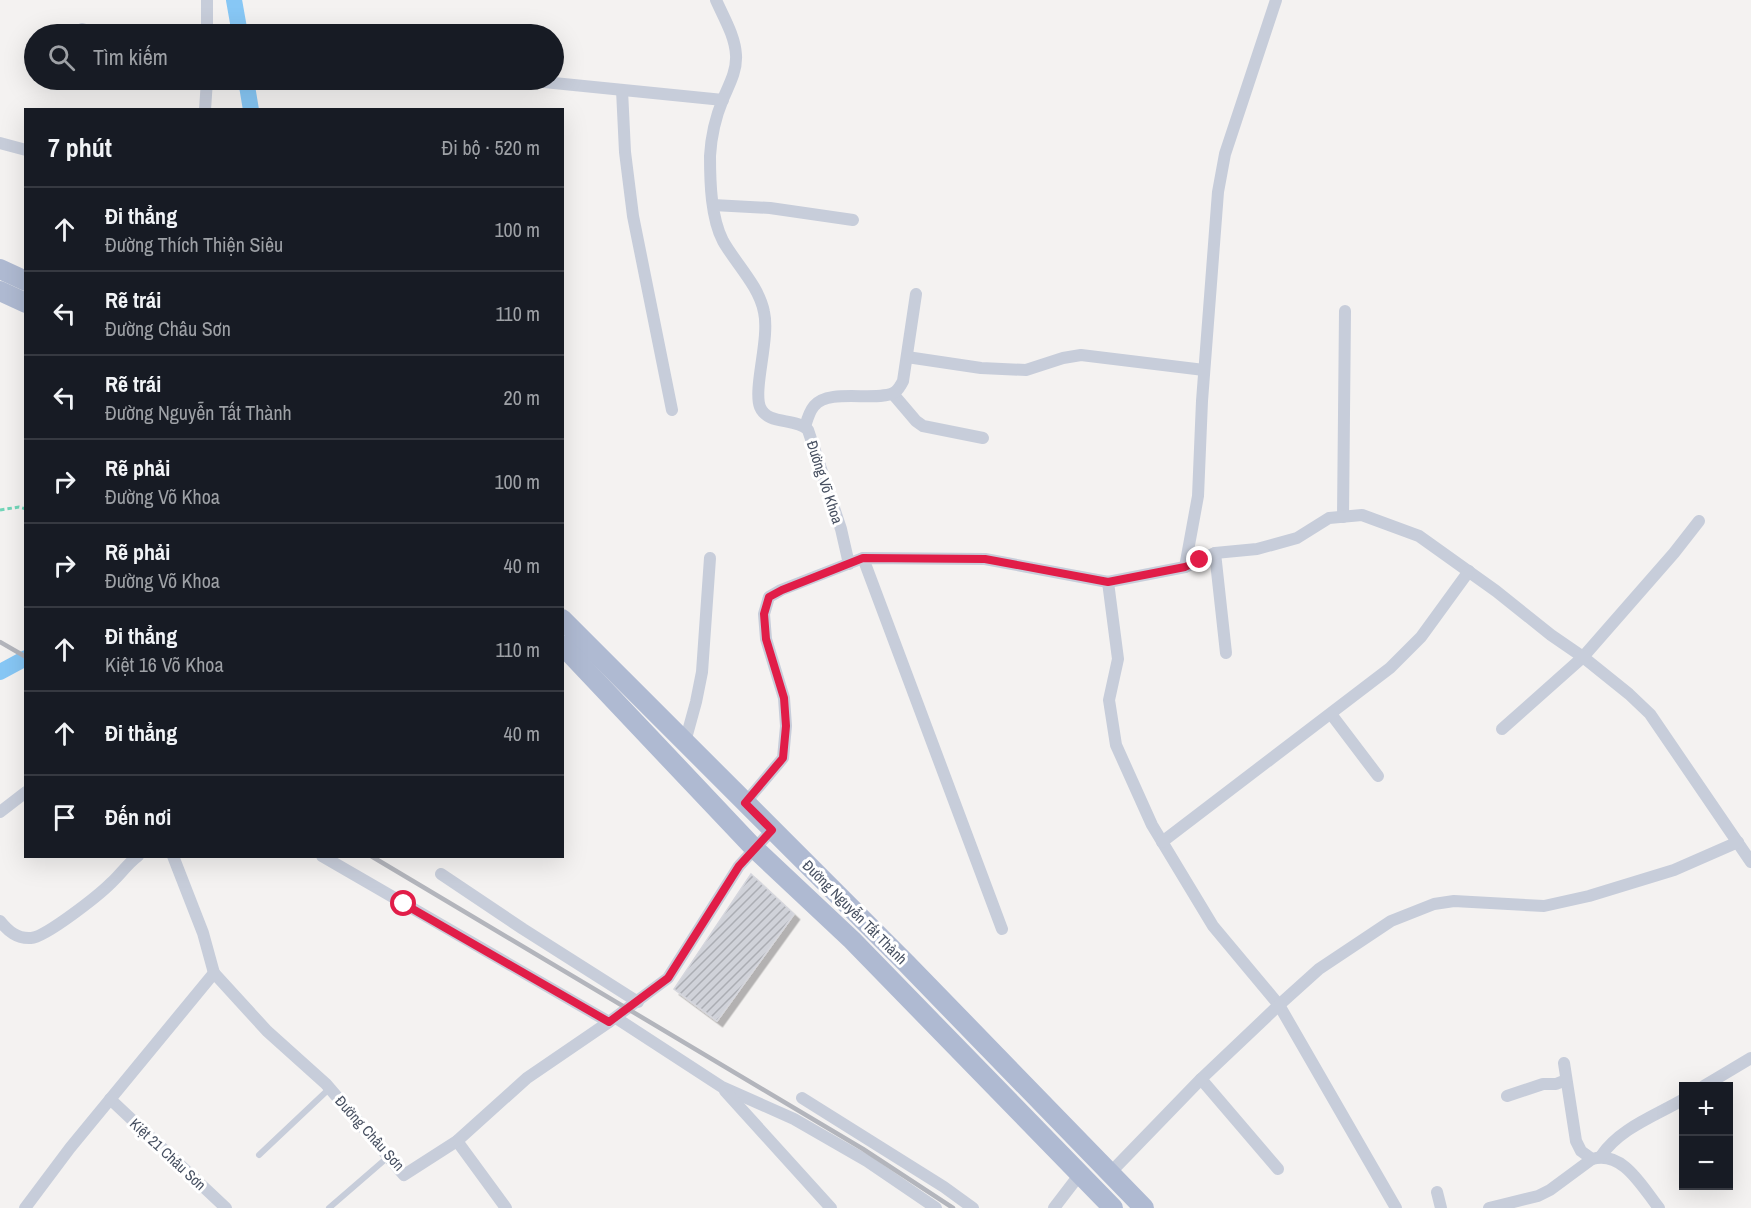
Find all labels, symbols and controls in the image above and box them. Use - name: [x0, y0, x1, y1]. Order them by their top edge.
- search box: [24, 24, 564, 90]
- icon: search: [45, 41, 78, 74]
- text: Tìm kiếm: [93, 42, 168, 72]
- text: 7 phút: [48, 130, 112, 165]
- text: Đi bộ · 520 m: [442, 134, 540, 161]
- text: Đi thẳng: [105, 201, 177, 231]
- icon: ahead: [48, 213, 81, 246]
- text: 100 m: [494, 216, 540, 243]
- text: Đường Thích Thiện Siêu: [105, 231, 283, 258]
- text: Rẽ trái: [105, 285, 161, 315]
- icon: left: [48, 297, 81, 330]
- text: 110 m: [496, 300, 540, 327]
- text: Đường Châu Sơn: [105, 315, 231, 342]
- text: Rẽ trái: [105, 369, 161, 399]
- icon: left: [48, 381, 81, 414]
- text: 20 m: [504, 384, 540, 411]
- text: Đường Nguyễn Tất Thành: [105, 399, 292, 426]
- street label: Đường Võ Khoa: [802, 438, 848, 526]
- text: Rẽ phải: [105, 453, 170, 483]
- icon: right: [48, 465, 81, 498]
- text: 100 m: [494, 468, 540, 495]
- text: Đường Võ Khoa: [105, 483, 220, 510]
- text: Rẽ phải: [105, 537, 170, 567]
- route end: [1186, 546, 1212, 572]
- icon: right: [48, 549, 81, 582]
- text: 40 m: [504, 552, 540, 579]
- text: Đường Võ Khoa: [105, 567, 220, 594]
- text: Đi thẳng: [105, 621, 177, 651]
- icon: ahead: [48, 633, 81, 666]
- text: 110 m: [496, 636, 540, 663]
- text: Kiệt 16 Võ Khoa: [105, 651, 224, 678]
- icon: ahead: [48, 717, 81, 750]
- text: Đi thẳng: [105, 718, 177, 748]
- text: 40 m: [504, 720, 540, 747]
- icon: arrive: [48, 801, 81, 834]
- text: Đến nơi: [105, 802, 171, 832]
- street label: Đường Nguyễn Tất Thành: [798, 855, 912, 969]
- route start: [390, 890, 416, 916]
- map controls: [1679, 1082, 1733, 1190]
- button: +: [1679, 1082, 1733, 1136]
- street label: Đường Châu Sơn: [331, 1091, 409, 1175]
- street label: Kiệt 21 Châu Sơn: [125, 1113, 211, 1195]
- button: −: [1679, 1136, 1733, 1190]

